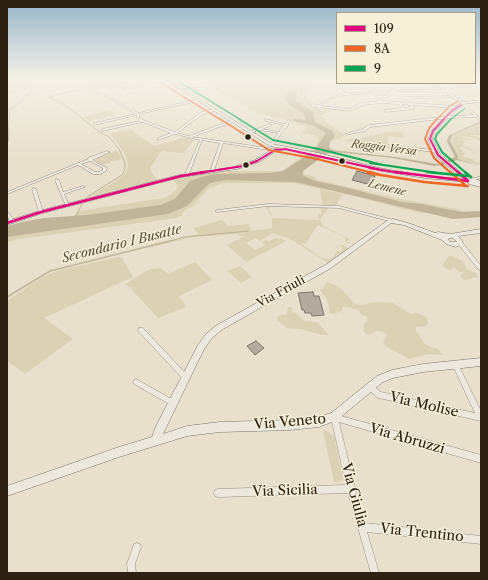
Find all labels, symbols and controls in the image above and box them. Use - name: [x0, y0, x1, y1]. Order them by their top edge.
- legend: [336, 12, 476, 84]
- text: 109: [374, 21, 394, 36]
- text: 8A: [374, 41, 390, 56]
- text: 9: [374, 61, 381, 76]
- unlabelled marker: [243, 132, 253, 142]
- water label: Roggia Versa: [351, 137, 417, 159]
- unlabelled marker: [337, 156, 347, 166]
- unlabelled marker: [241, 160, 251, 170]
- water label: Lemene: [367, 177, 407, 199]
- water label: Secondario I Busatte: [61, 222, 183, 266]
- street label: Via Friuli: [254, 273, 308, 311]
- street label: Via Molise: [388, 389, 460, 421]
- street label: Via Veneto: [253, 410, 327, 434]
- street label: Via Abruzzi: [367, 420, 447, 458]
- street label: Via Giulia: [337, 461, 371, 529]
- street label: Via Sicilia: [252, 481, 318, 501]
- street label: Via Trentino: [379, 520, 465, 546]

